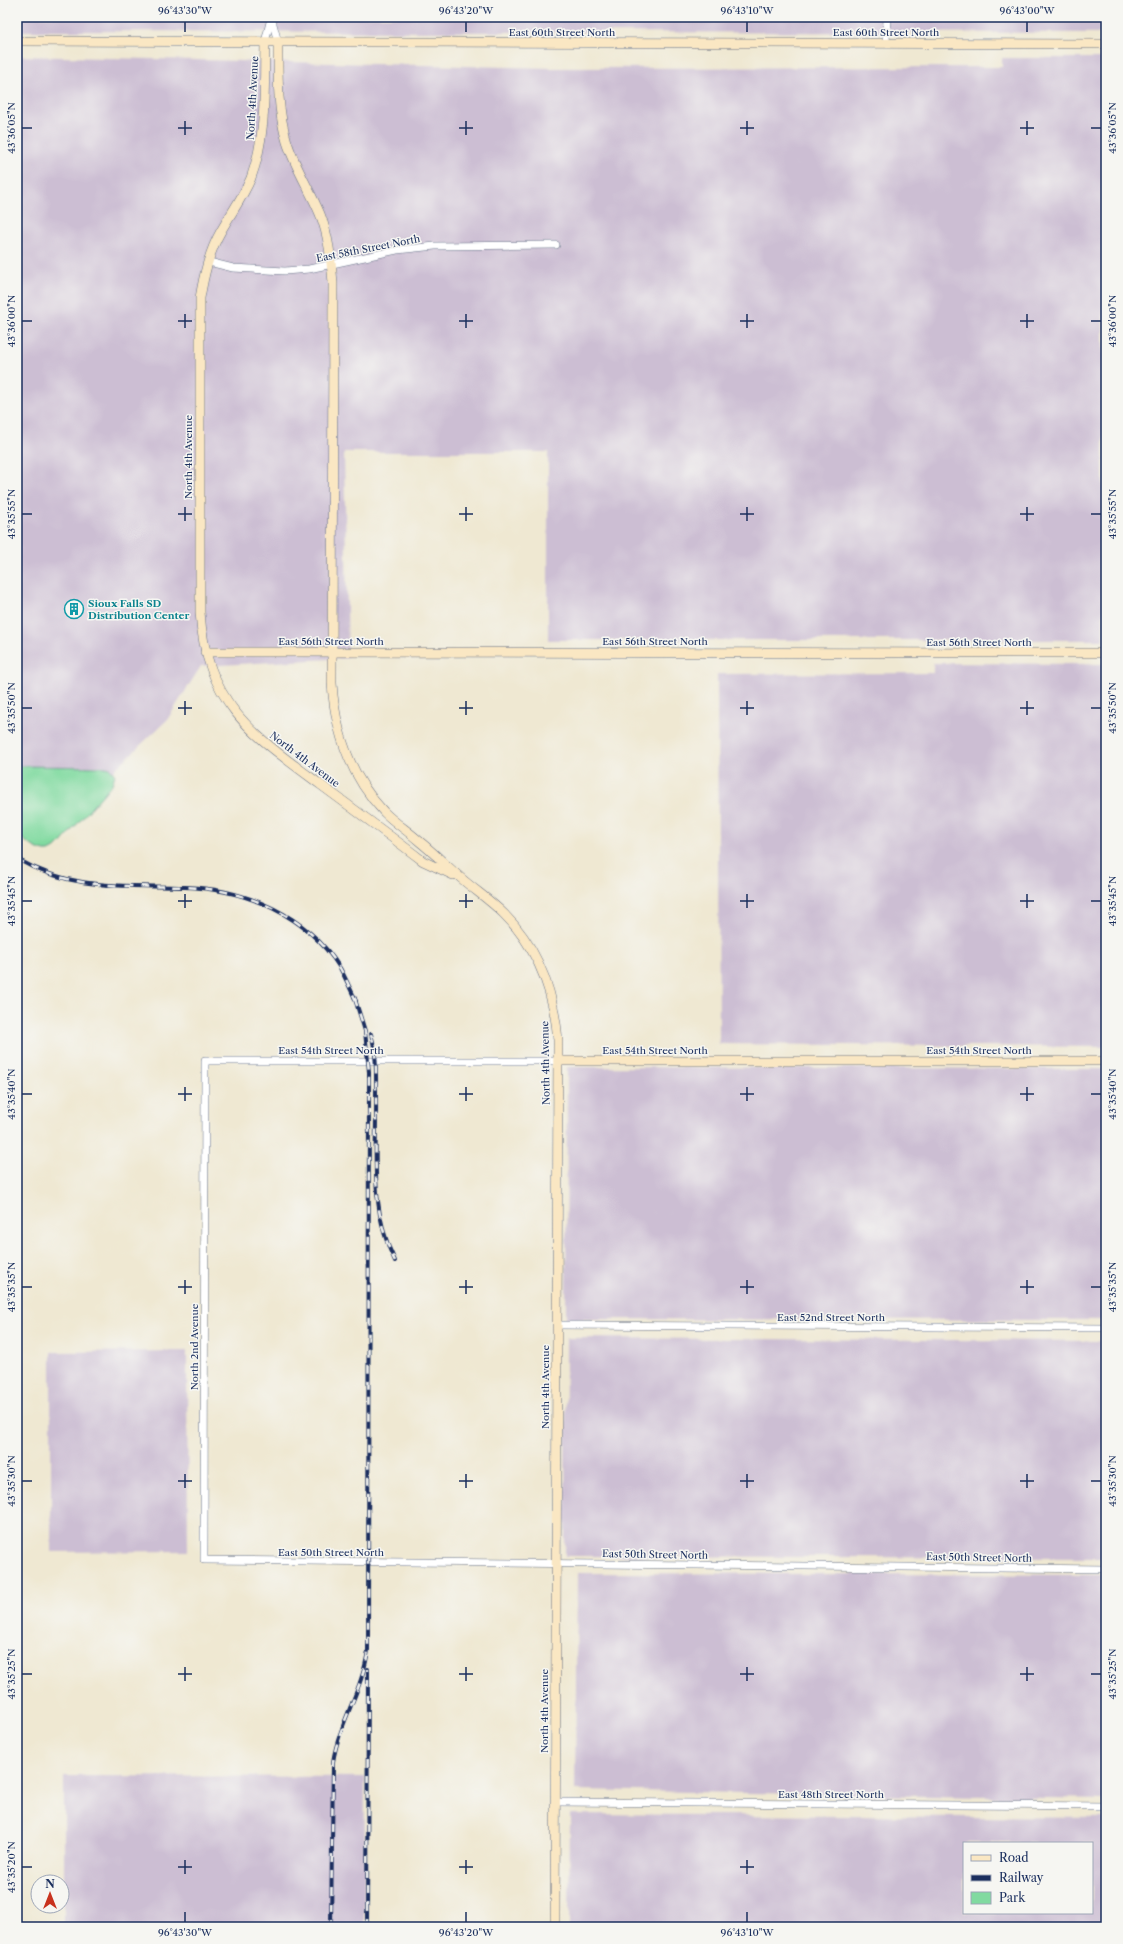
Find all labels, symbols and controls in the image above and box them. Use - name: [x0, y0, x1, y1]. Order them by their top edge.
- text: 96°43'30"W: [158, 4, 213, 17]
- text: 96°43'20"W: [439, 4, 494, 17]
- text: 96°43'10"W: [721, 4, 774, 17]
- text: 96°43'00"W: [1000, 4, 1056, 17]
- street label: East 60th Street North: [509, 26, 616, 39]
- street label: East 60th Street North: [833, 26, 940, 39]
- street label: North 4th Avenue: [244, 55, 261, 140]
- text: 43°36'05"N: [5, 102, 18, 154]
- text: 43°36'05"N: [1106, 102, 1119, 154]
- street label: East 58th Street North: [315, 232, 422, 265]
- text: 43°36'00"N: [5, 295, 18, 347]
- text: 43°36'00"N: [1106, 295, 1119, 347]
- street label: North 4th Avenue: [182, 415, 195, 499]
- text: 43°35'55"N: [5, 489, 18, 539]
- text: 43°35'55"N: [1106, 489, 1119, 539]
- place label: Sioux Falls SD Distribution Center: [88, 597, 190, 622]
- building icon: Sioux Falls SD Distribution Center: [63, 598, 85, 620]
- street label: East 56th Street North: [278, 635, 385, 648]
- street label: East 56th Street North: [602, 635, 709, 648]
- street label: East 56th Street North: [926, 636, 1033, 649]
- text: 43°35'50"N: [5, 682, 18, 734]
- text: 43°35'50"N: [1106, 682, 1119, 734]
- street label: North 4th Avenue: [267, 729, 343, 790]
- text: 43°35'45"N: [5, 876, 18, 926]
- text: 43°35'45"N: [1106, 876, 1119, 926]
- street label: North 4th Avenue: [538, 1020, 553, 1105]
- street label: East 54th Street North: [278, 1044, 384, 1057]
- street label: East 54th Street North: [602, 1044, 708, 1057]
- street label: East 54th Street North: [926, 1044, 1032, 1057]
- text: 43°35'40"N: [5, 1068, 18, 1120]
- text: 43°35'40"N: [1106, 1068, 1119, 1120]
- text: 43°35'35"N: [5, 1262, 18, 1312]
- text: 43°35'35"N: [1106, 1262, 1119, 1312]
- street label: North 2nd Avenue: [188, 1303, 201, 1390]
- street label: East 52nd Street North: [777, 1311, 886, 1324]
- street label: North 4th Avenue: [539, 1345, 552, 1429]
- text: 43°35'30"N: [5, 1455, 18, 1507]
- text: 43°35'30"N: [1106, 1455, 1119, 1507]
- street label: East 50th Street North: [278, 1546, 385, 1559]
- street label: East 50th Street North: [602, 1547, 709, 1562]
- street label: East 50th Street North: [926, 1550, 1033, 1565]
- text: 43°35'25"N: [5, 1649, 18, 1699]
- text: 43°35'25"N: [1106, 1649, 1119, 1699]
- street label: North 4th Avenue: [538, 1669, 551, 1753]
- street label: East 48th Street North: [778, 1788, 885, 1801]
- text: 43°35'20"N: [5, 1841, 18, 1893]
- legend: [963, 1842, 1093, 1914]
- text: Road: [999, 1850, 1029, 1865]
- text: Railway: [999, 1870, 1044, 1885]
- north arrow: [30, 1874, 70, 1914]
- text: N: [45, 1877, 55, 1891]
- text: Park: [999, 1890, 1026, 1905]
- text: 96°43'30"W: [158, 1926, 213, 1939]
- text: 96°43'20"W: [439, 1926, 494, 1939]
- text: 96°43'10"W: [721, 1926, 774, 1939]

